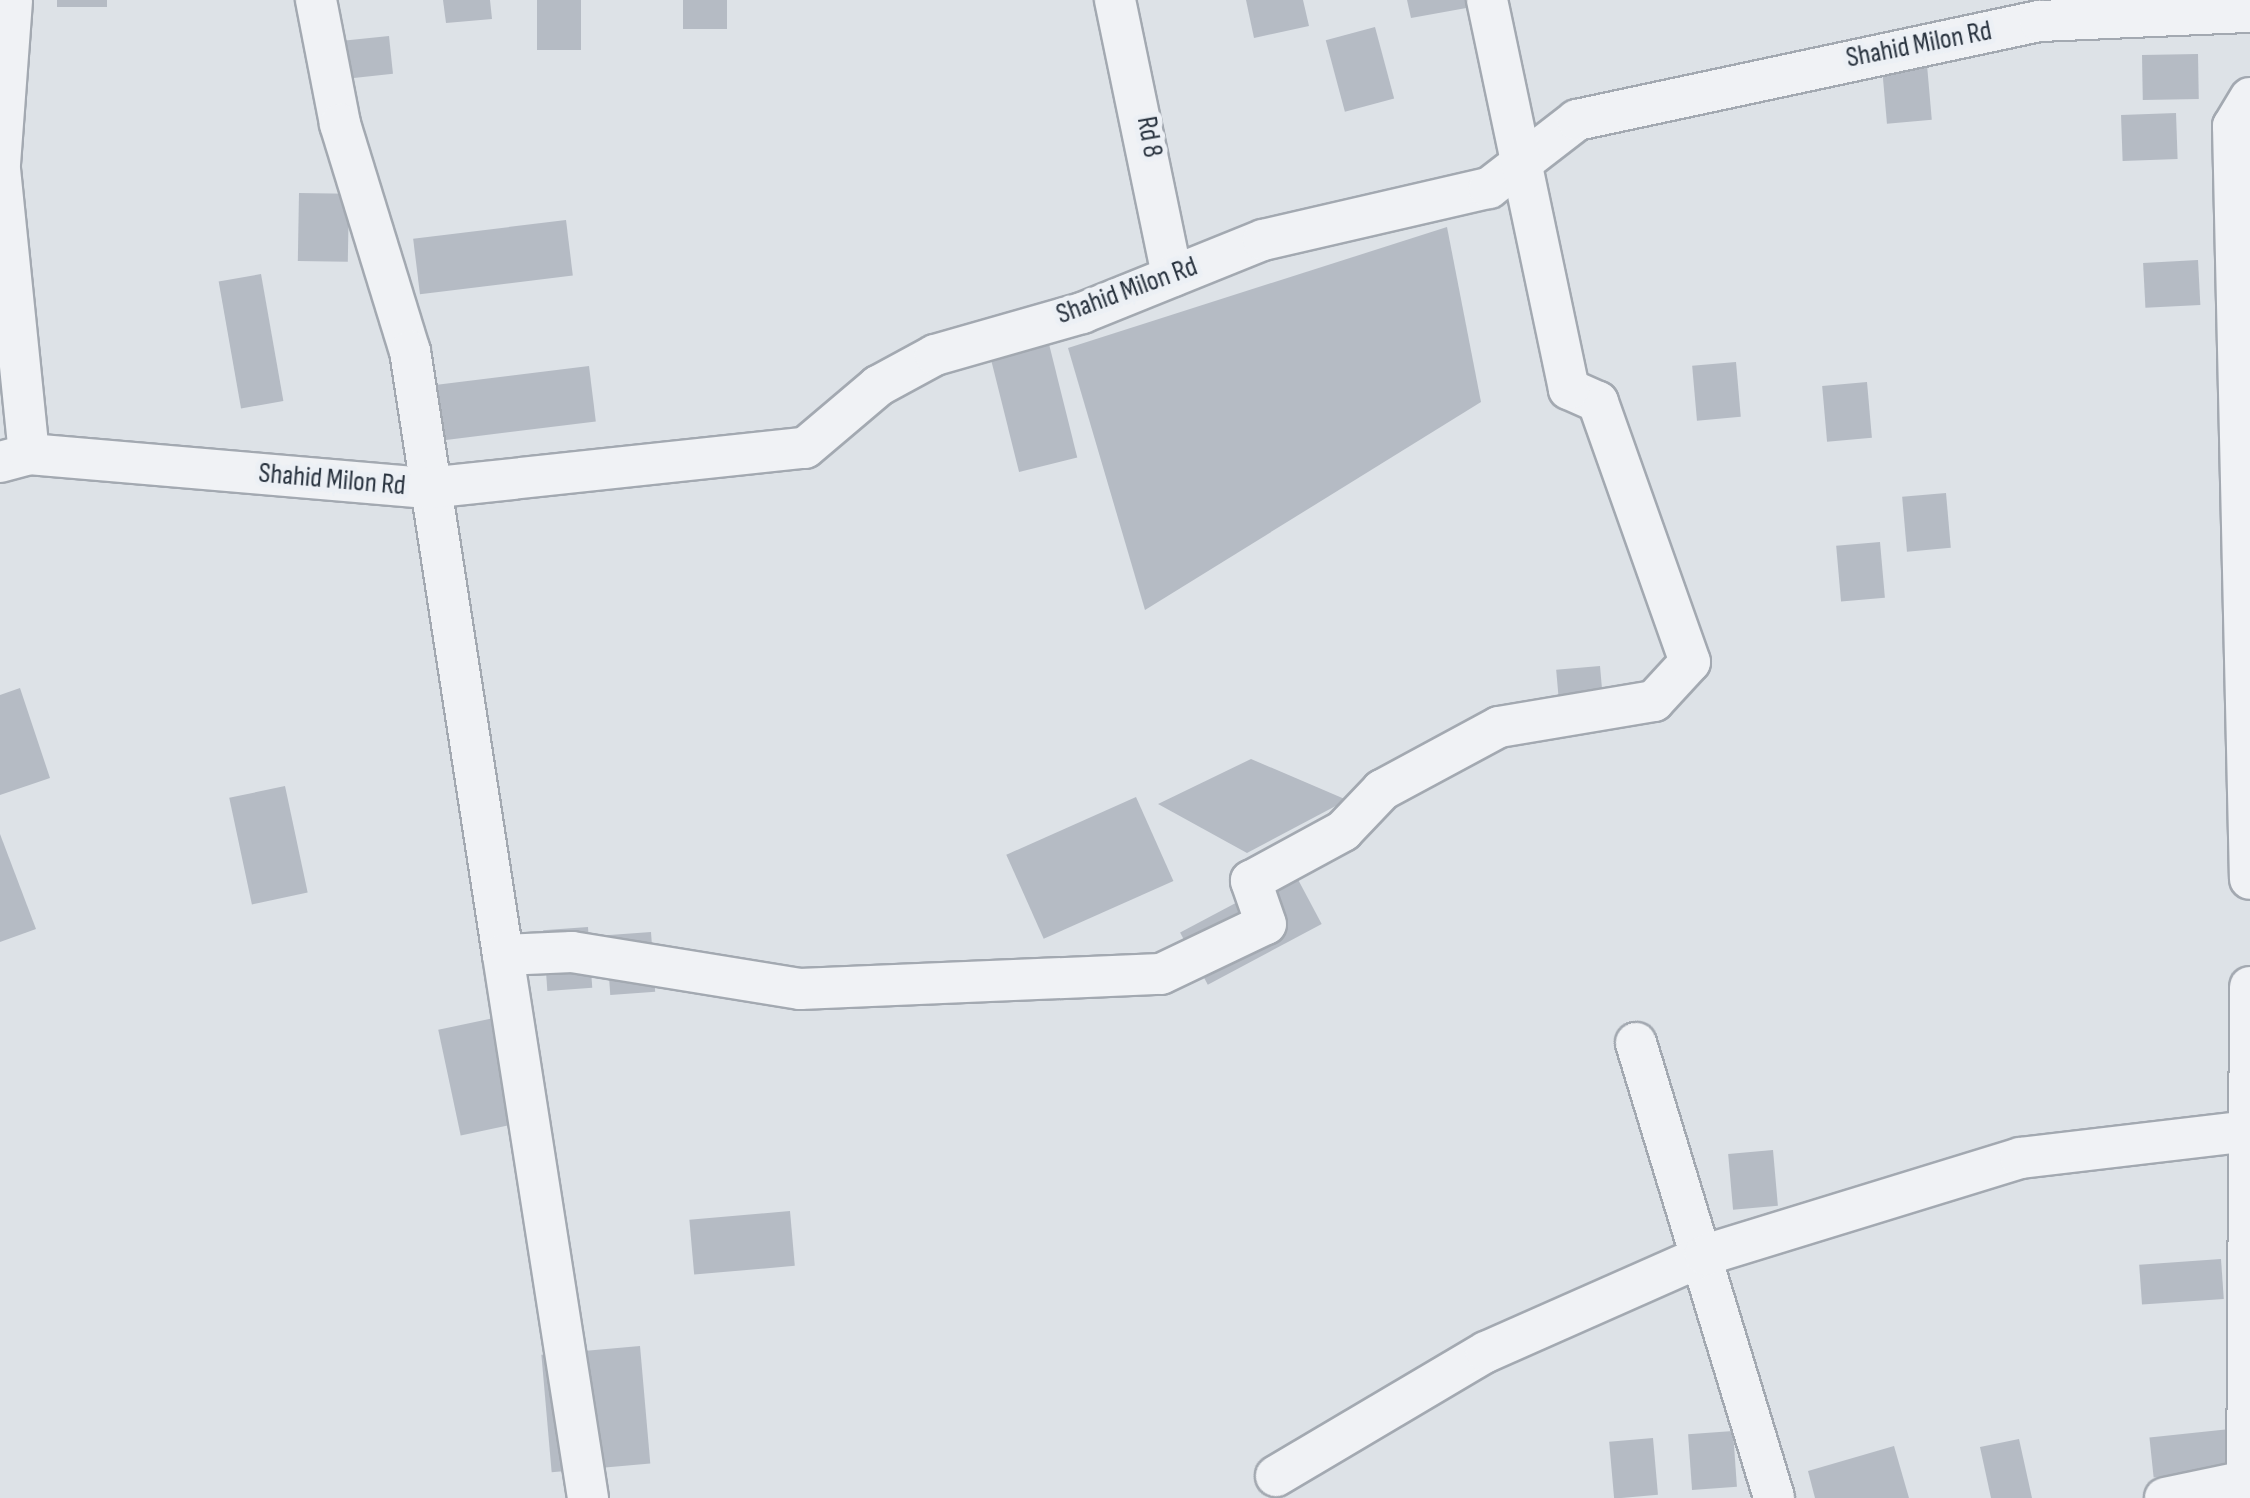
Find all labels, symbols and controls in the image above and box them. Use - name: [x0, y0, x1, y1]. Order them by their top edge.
- street label: Shahid Milon Rd: [1843, 14, 1995, 76]
- street label: Rd 8: [1129, 114, 1169, 160]
- street label: Shahid Milon Rd: [1052, 250, 1202, 332]
- street label: Shahid Milon Rd: [257, 457, 407, 503]

